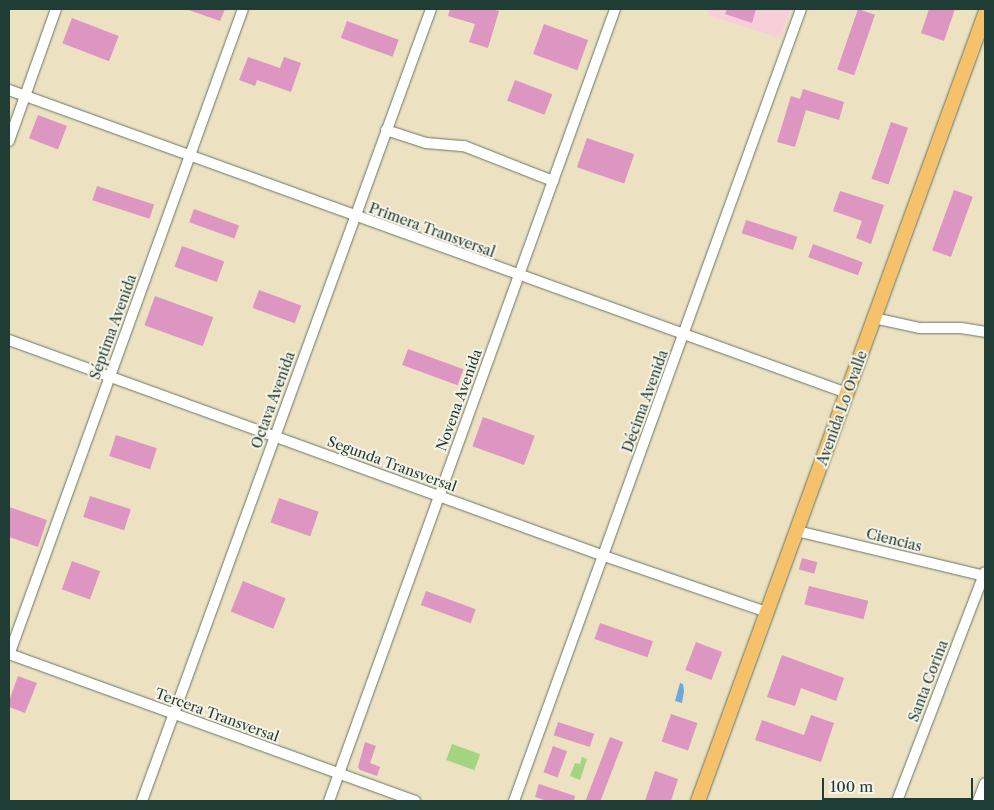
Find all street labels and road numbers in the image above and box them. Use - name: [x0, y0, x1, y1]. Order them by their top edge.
- street label: Primera Transversal: [366, 199, 498, 261]
- street label: Séptima Avenida: [86, 272, 140, 382]
- street label: Novena Avenida: [433, 346, 485, 454]
- street label: Décima Avenida: [619, 347, 671, 455]
- street label: Avenida Lo Ovalle: [813, 348, 871, 468]
- street label: Octava Avenida: [248, 349, 298, 451]
- street label: Segunda Transversal: [325, 433, 459, 495]
- street label: Ciencias: [864, 525, 924, 555]
- street label: Santa Corina: [905, 638, 951, 724]
- street label: Tercera Transversal: [153, 685, 281, 745]

